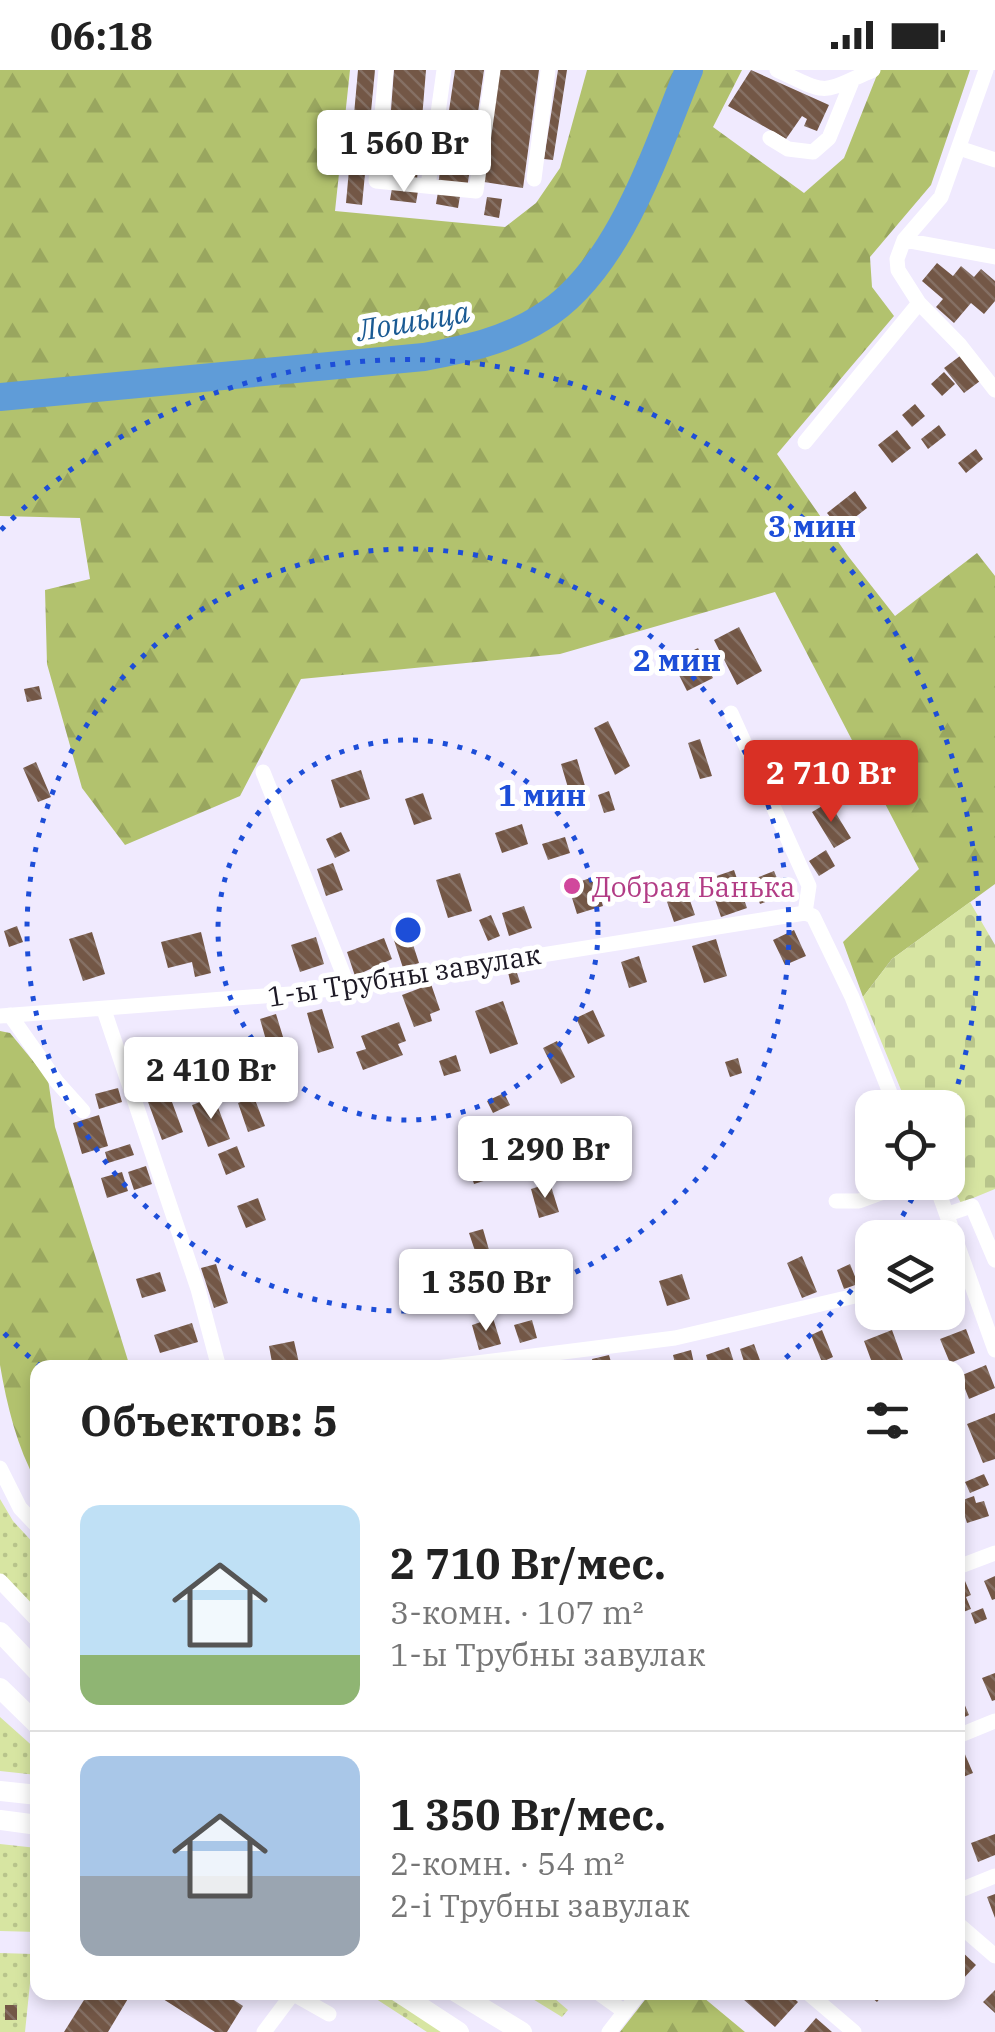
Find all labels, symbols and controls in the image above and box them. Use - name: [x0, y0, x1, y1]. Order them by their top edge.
- text: 06:18: [50, 11, 153, 60]
- pin: 1 560 Br: [301, 110, 507, 195]
- text: 1 560 Br: [339, 121, 469, 163]
- water label: Лошыца: [351, 291, 473, 349]
- text: 3 мин: [768, 506, 856, 545]
- text: 2 мин: [633, 640, 721, 679]
- pin: 2 710 Br: [728, 740, 934, 825]
- text: 2 710 Br: [766, 751, 896, 793]
- text: 1 мин: [498, 775, 586, 814]
- place label: Добрая Банька: [592, 868, 795, 905]
- marker: Добрая Банька: [561, 875, 583, 897]
- centre of rings: [390, 912, 426, 948]
- street label: 1-ы Трубны завулак: [265, 935, 543, 1015]
- pin: 2 410 Br: [108, 1037, 314, 1122]
- text: 2 410 Br: [146, 1048, 276, 1090]
- map controls: [855, 1090, 965, 1330]
- button: locate: [855, 1090, 965, 1200]
- pin: 1 290 Br: [442, 1116, 648, 1201]
- text: 1 290 Br: [480, 1127, 610, 1169]
- button: layers: [855, 1220, 965, 1330]
- pin: 1 350 Br: [383, 1249, 589, 1334]
- text: 1 350 Br: [421, 1260, 551, 1302]
- text: Объектов: 5: [80, 1393, 338, 1448]
- icon: filters: [860, 1393, 915, 1448]
- text: 2 710 Br/мес.: [390, 1536, 666, 1591]
- icon: home: [160, 1545, 280, 1665]
- text: 3-комн. · 107 m²: [390, 1591, 644, 1633]
- text: 1-ы Трубны завулак: [390, 1633, 706, 1675]
- text: 1 350 Br/мес.: [390, 1787, 666, 1842]
- icon: home: [160, 1796, 280, 1916]
- text: 2-комн. · 54 m²: [390, 1842, 624, 1884]
- text: 2-і Трубны завулак: [390, 1884, 690, 1926]

